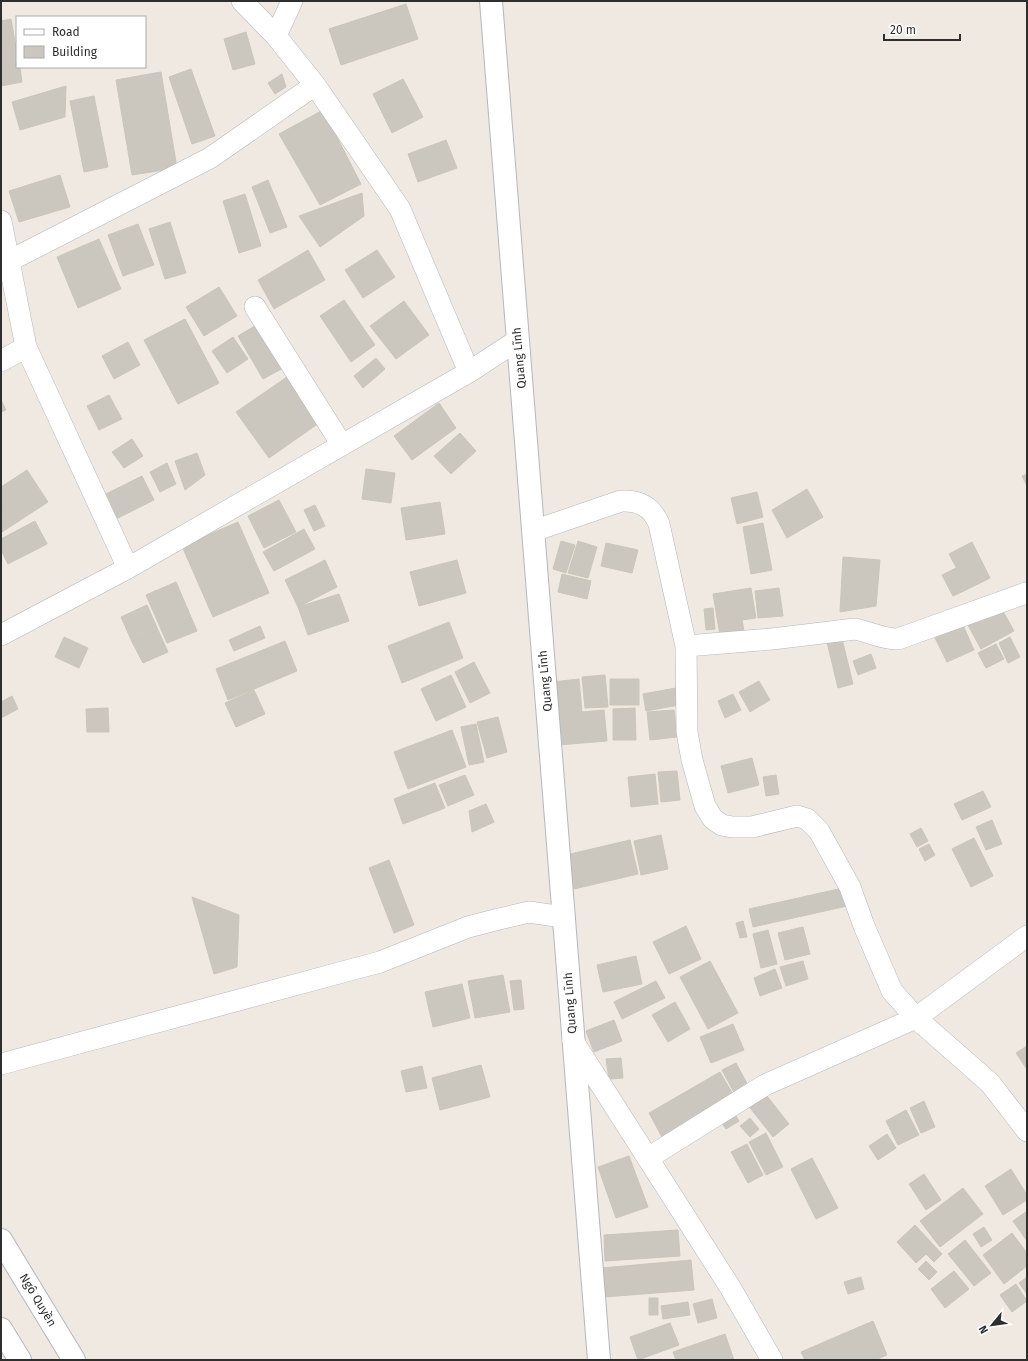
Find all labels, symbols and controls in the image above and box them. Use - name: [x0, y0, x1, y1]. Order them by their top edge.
- legend: [16, 16, 146, 68]
- scale bar: [884, 16, 960, 42]
- text: 20 m: [890, 23, 916, 37]
- text: Road: [52, 25, 80, 39]
- text: Building: [52, 45, 98, 59]
- street label: Quang Lĩnh: [509, 327, 529, 389]
- street label: Quang Lĩnh: [535, 650, 555, 712]
- street label: Quang Lĩnh: [561, 972, 579, 1034]
- street label: Ngô Quyền: [17, 1271, 60, 1329]
- north arrow: [972, 1305, 1012, 1345]
- text: N: [976, 1323, 991, 1336]

